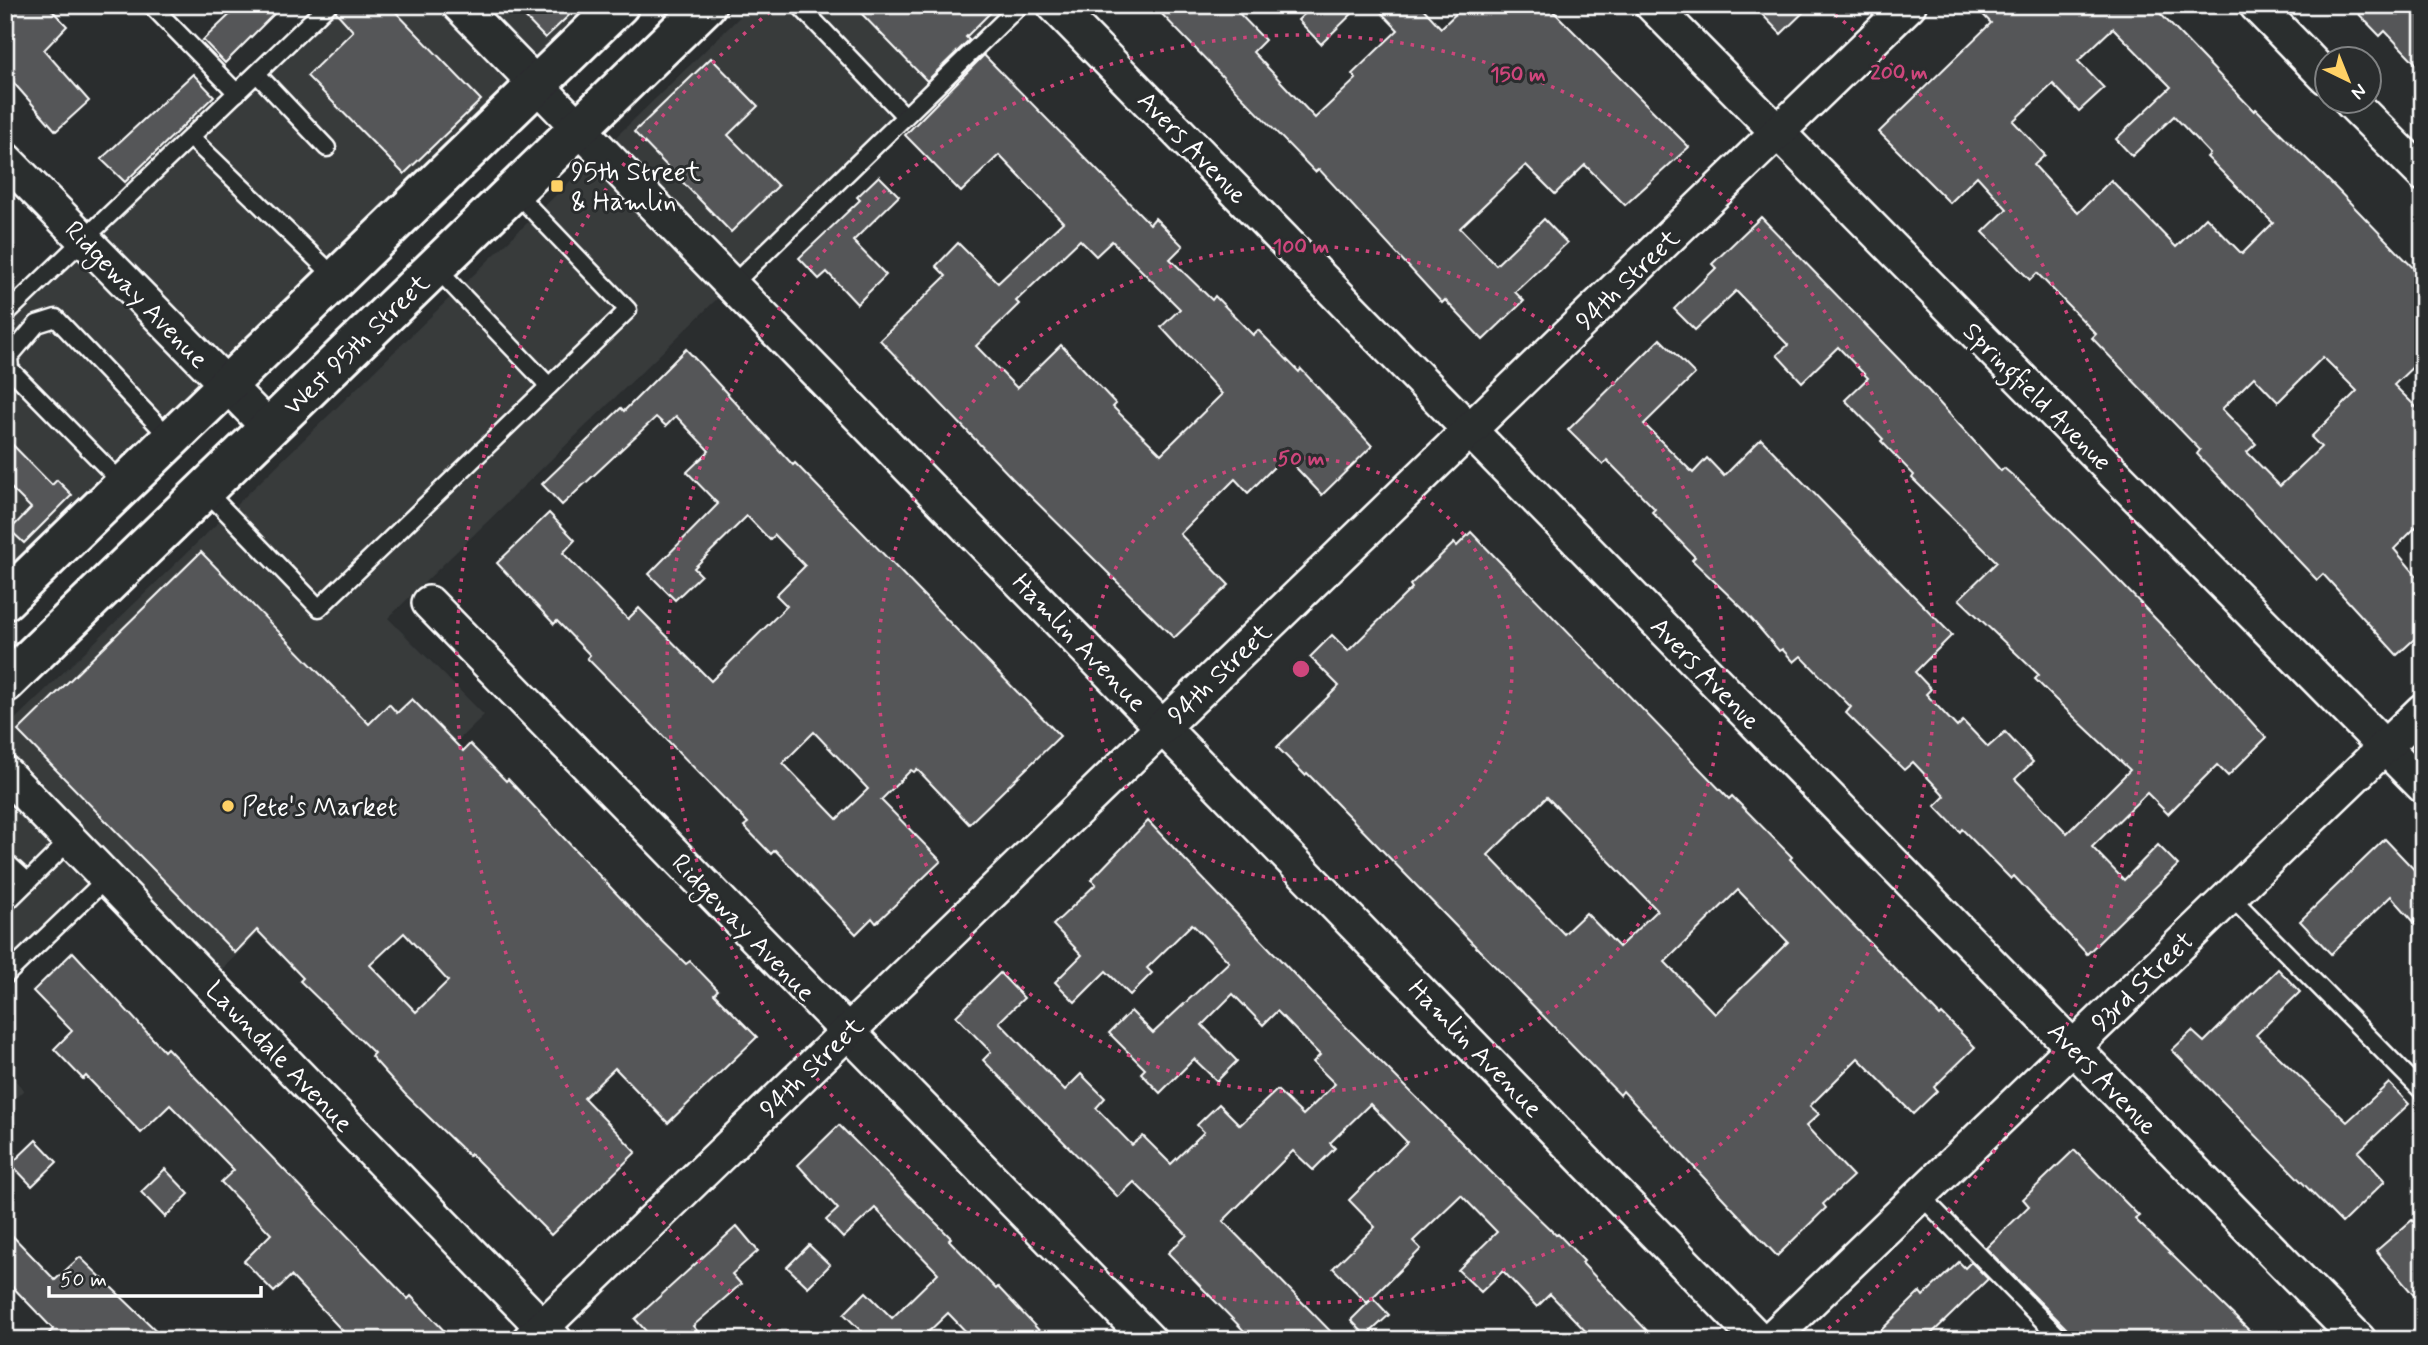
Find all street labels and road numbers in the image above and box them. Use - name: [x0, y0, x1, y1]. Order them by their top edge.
- street label: Avers Avenue: [1129, 84, 1254, 212]
- street label: Ridgeway Avenue: [55, 214, 215, 378]
- street label: 94th Street: [1569, 222, 1688, 338]
- street label: West 95th Street: [277, 267, 438, 424]
- street label: Springfield Avenue: [1953, 316, 2118, 481]
- street label: Hamlin Avenue: [1004, 567, 1153, 720]
- street label: Avers Avenue: [1642, 610, 1767, 738]
- street label: 94th Street: [1161, 616, 1280, 732]
- street label: Ridgeway Avenue: [662, 847, 822, 1011]
- street label: 93rd Street: [2085, 925, 2202, 1040]
- street label: Hamlin Avenue: [1400, 973, 1549, 1126]
- street label: Lawndale Avenue: [197, 974, 360, 1141]
- street label: 94th Street: [753, 1010, 872, 1126]
- street label: Avers Avenue: [2039, 1015, 2164, 1143]

